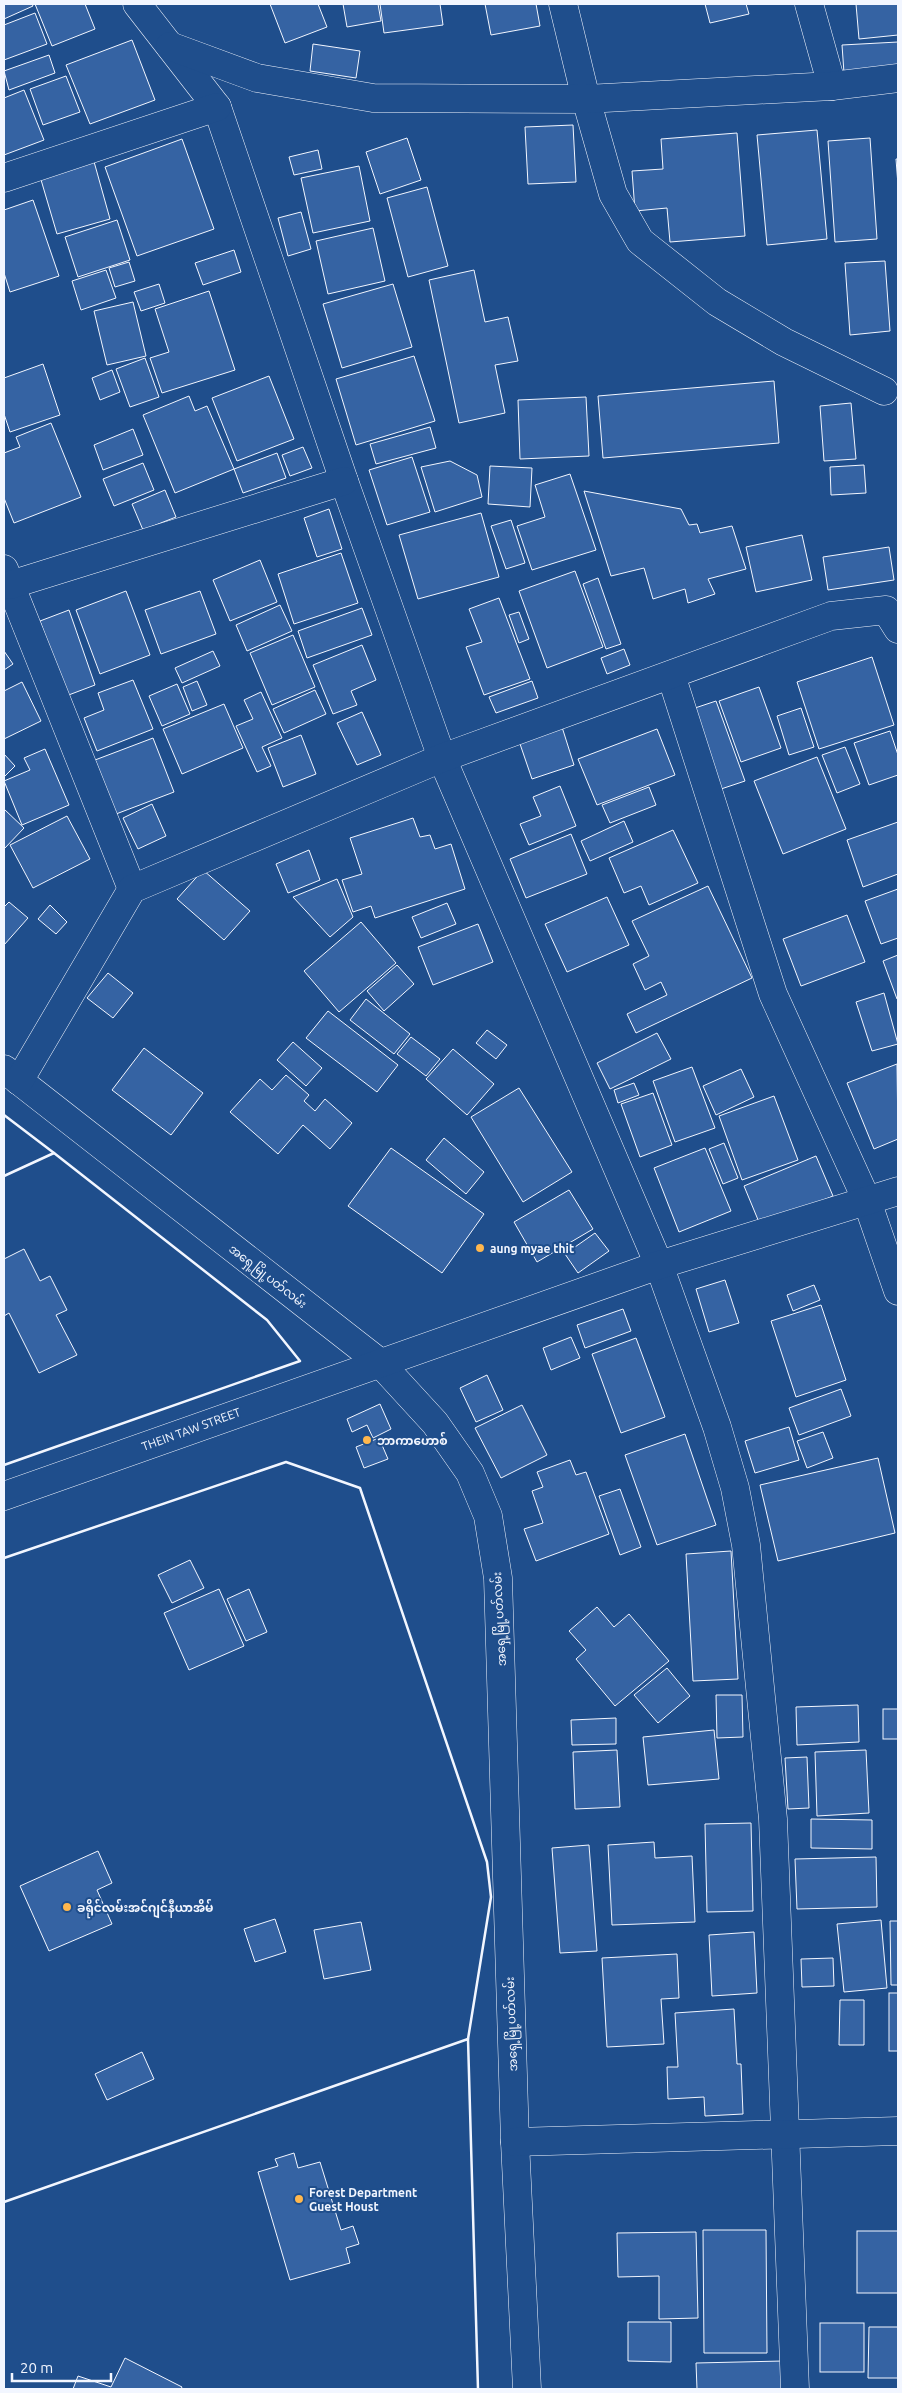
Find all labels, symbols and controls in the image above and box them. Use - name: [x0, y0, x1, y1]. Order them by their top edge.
- street label: အရှေ့မြို့ပတ်လမ်း: [224, 1240, 311, 1313]
- marker: aung myae thit: [474, 1242, 486, 1254]
- place label: aung myae thit: [490, 1242, 574, 1255]
- street label: THEIN TAW STREET: [140, 1405, 243, 1453]
- place label: ဘာကာဟောစ်: [377, 1431, 448, 1447]
- marker: ဘာကာဟောစ်: [361, 1434, 373, 1446]
- street label: အရှေ့မြို့ပတ်လမ်း: [488, 1571, 512, 1667]
- place label: ခရိုင်လမ်းအင်ဂျင်နီယာအိမ်: [77, 1898, 213, 1919]
- marker: ခရိုင်လမ်းအင်ဂျင်နီယာအိမ်: [61, 1901, 73, 1913]
- street label: အရှေ့မြို့ပတ်လမ်း: [501, 1976, 523, 2072]
- place label: Forest Department Guest Houst: [309, 2186, 417, 2213]
- marker: Forest Department Guest Houst: [293, 2193, 305, 2205]
- scale bar: [12, 2350, 111, 2382]
- text: 20 m: [20, 2359, 53, 2376]

